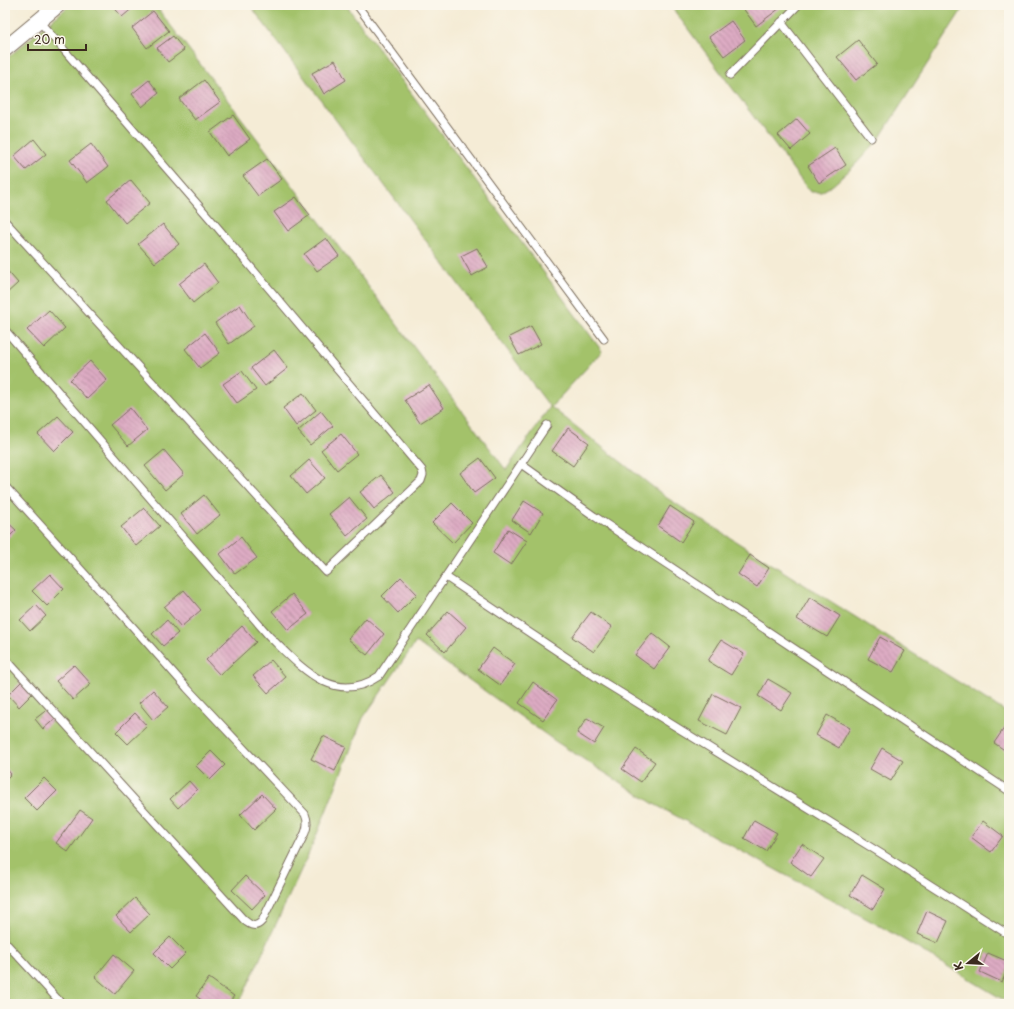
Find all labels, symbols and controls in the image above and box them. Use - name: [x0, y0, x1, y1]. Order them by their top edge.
- scale bar: [28, 26, 86, 52]
- text: 20 m: [34, 30, 65, 48]
- north arrow: [948, 943, 988, 983]
- text: K: [949, 960, 967, 973]

